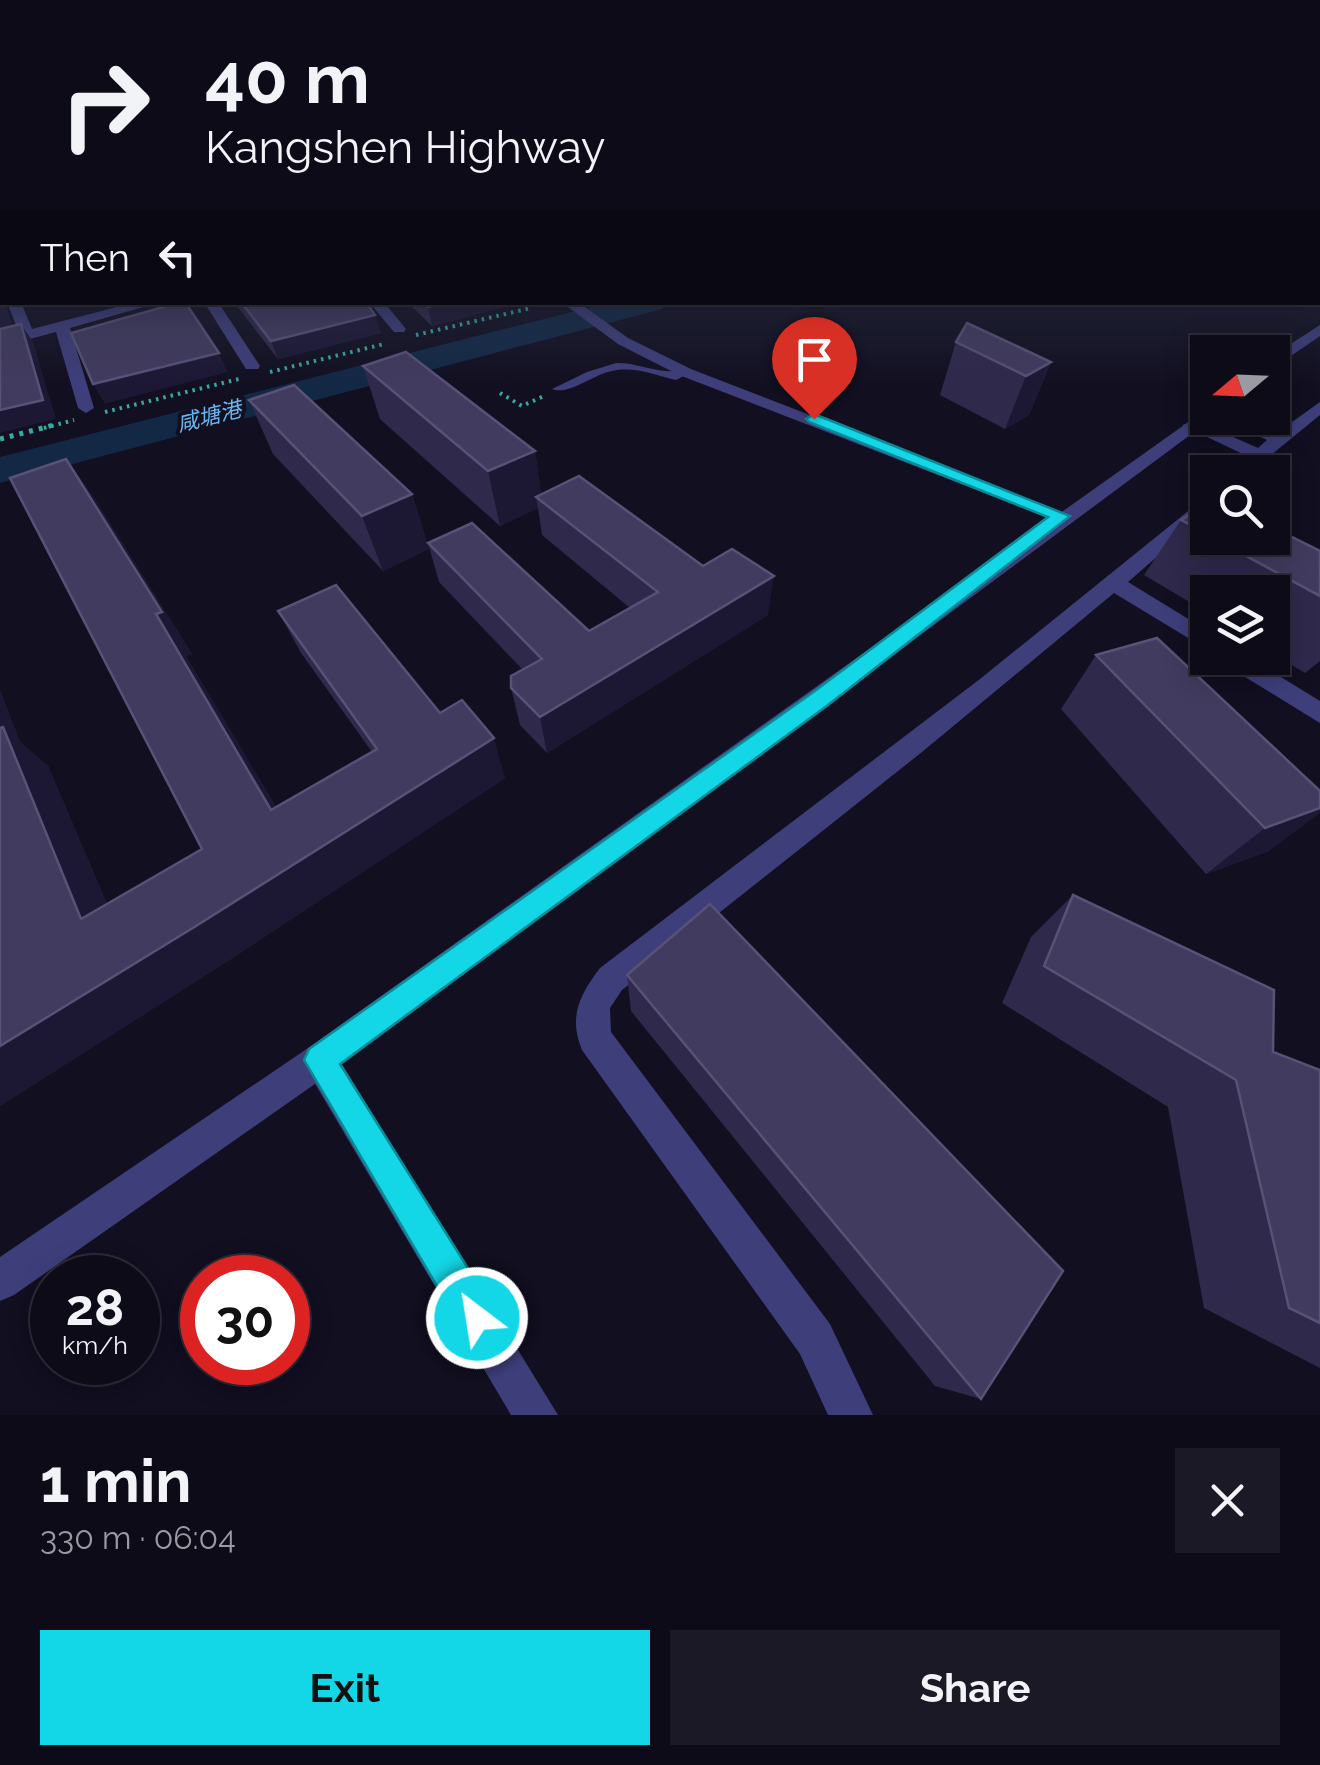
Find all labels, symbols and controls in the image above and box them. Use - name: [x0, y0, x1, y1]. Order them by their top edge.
- text: 40 m: [205, 37, 370, 119]
- icon: right: [40, 40, 170, 170]
- text: Kangshen Highway: [205, 121, 605, 174]
- icon: left: [150, 230, 205, 285]
- text: Then: [40, 235, 130, 280]
- pin: [772, 317, 857, 420]
- icon: arrive: [787, 332, 842, 387]
- north arrow: [1190, 335, 1290, 435]
- map controls: [1190, 335, 1290, 675]
- water label: 咸塘港: [174, 395, 247, 437]
- button: search: [1190, 455, 1290, 555]
- button: layers: [1190, 575, 1290, 675]
- speed limit sign: 30: [180, 1255, 310, 1385]
- position arrow: [425, 1266, 529, 1370]
- text: 28: [66, 1278, 124, 1337]
- text: km/h: [62, 1330, 128, 1360]
- text: 1 min: [40, 1446, 191, 1516]
- button: close: [1175, 1448, 1280, 1553]
- text: 330 m · 06:04: [40, 1519, 236, 1556]
- button: Exit: [40, 1630, 650, 1745]
- button: Share: [670, 1630, 1280, 1745]

